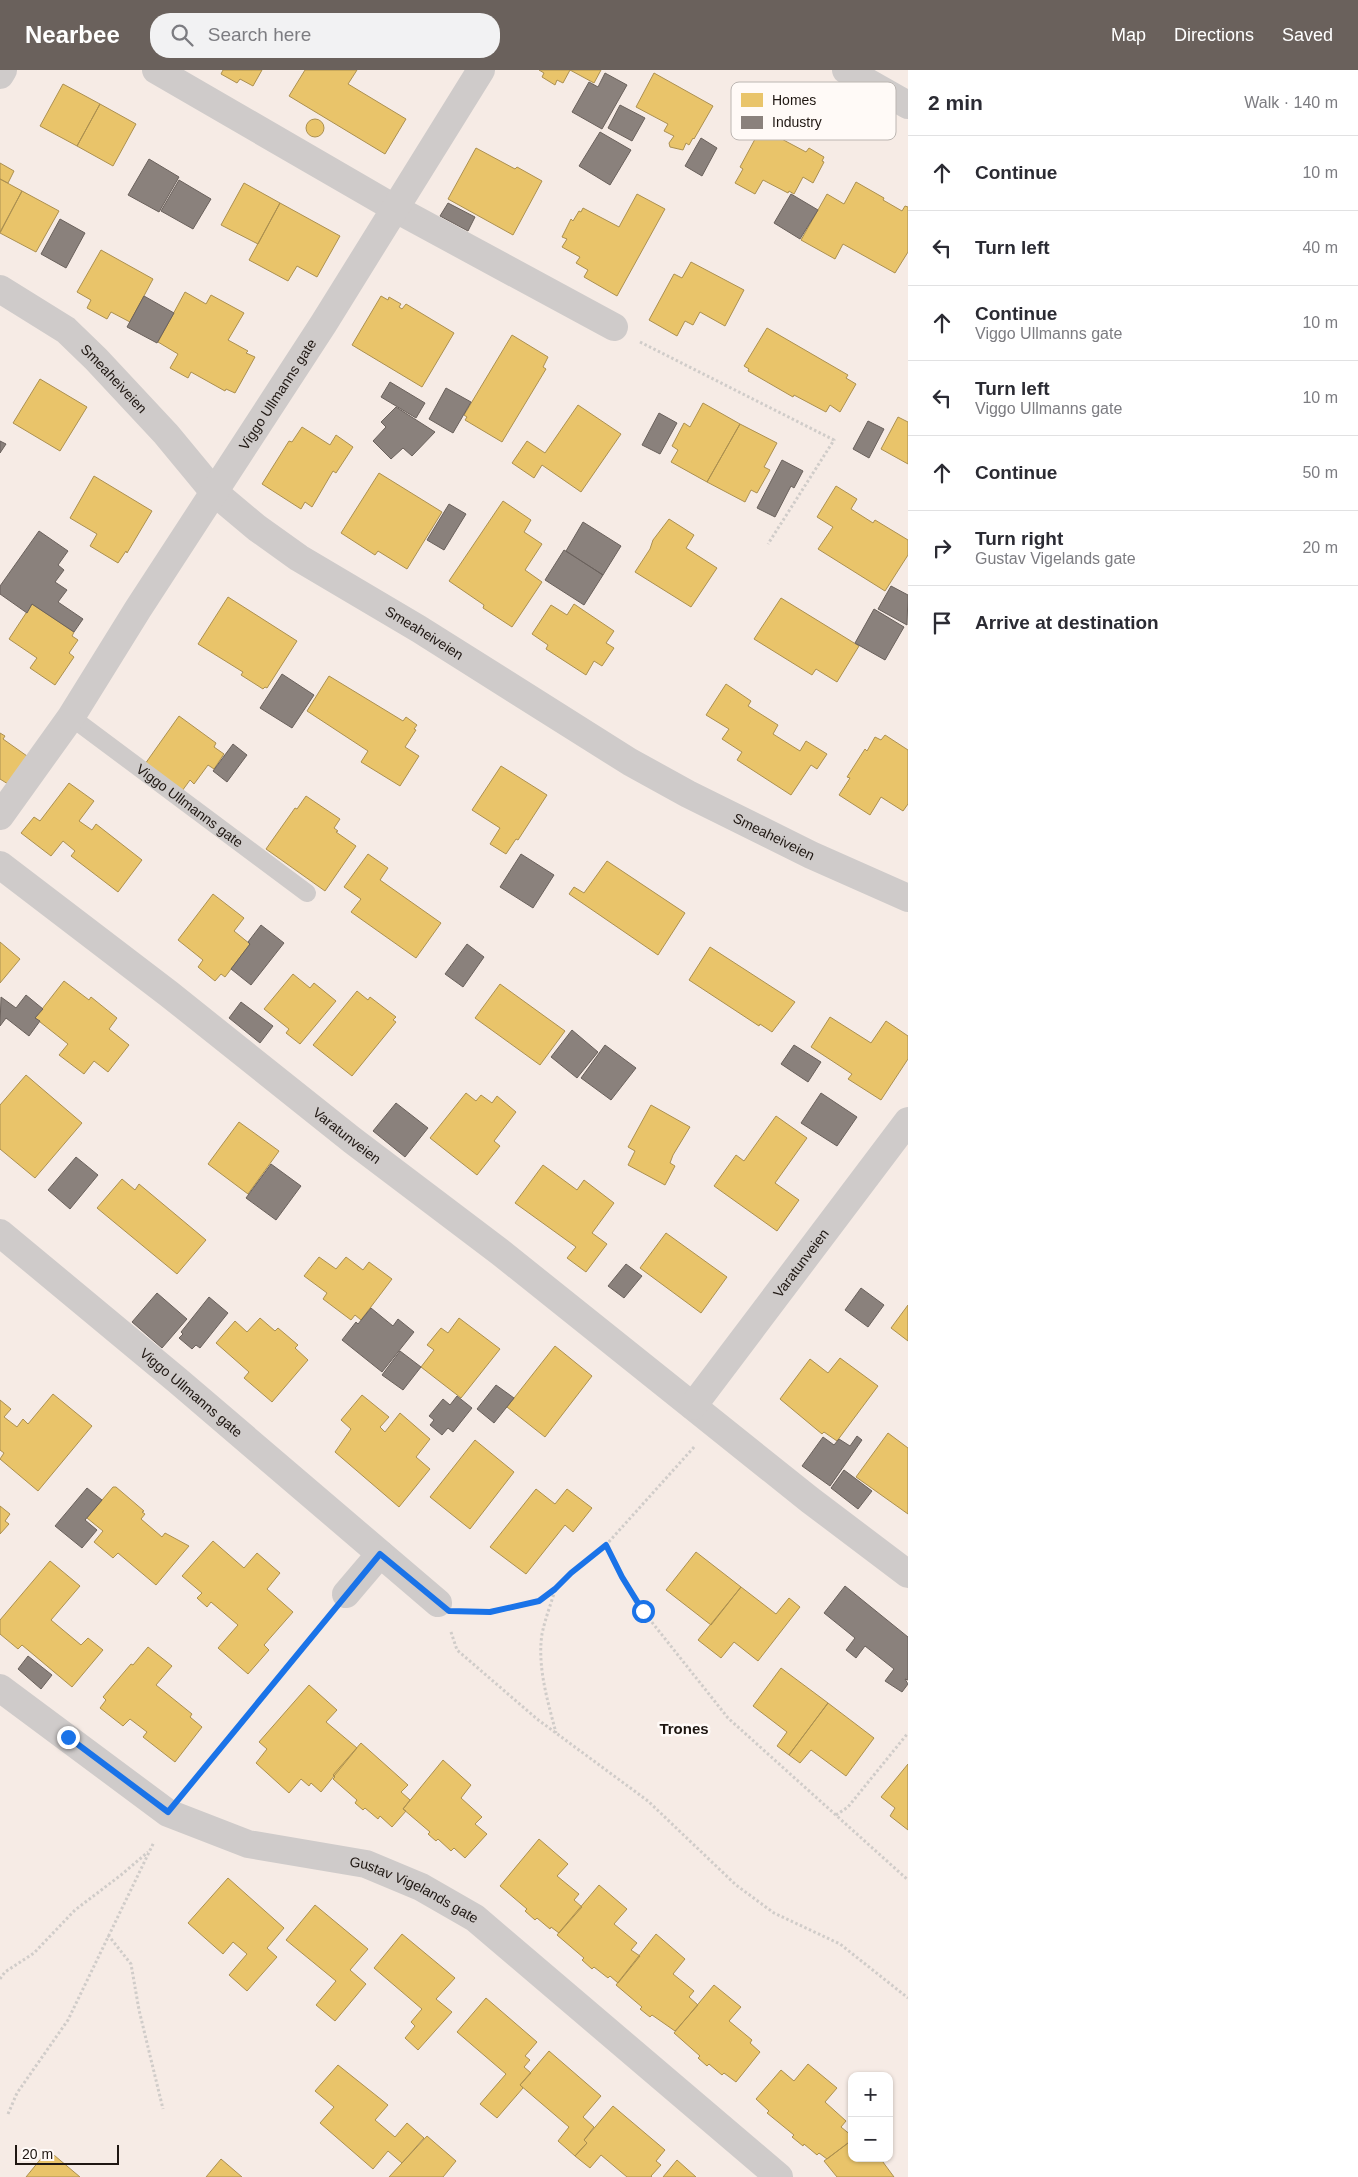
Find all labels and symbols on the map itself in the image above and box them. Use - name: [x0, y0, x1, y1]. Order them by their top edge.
- legend: [731, 82, 896, 140]
- text: Homes: [772, 92, 816, 108]
- text: Industry: [772, 114, 822, 130]
- street label: Viggo Ullmanns gate: [236, 336, 320, 453]
- street label: Smeaheiveien: [78, 341, 150, 416]
- street label: Smeaheiveien: [382, 603, 466, 663]
- street label: Viggo Ullmanns gate: [133, 760, 246, 851]
- street label: Smeaheiveien: [731, 810, 817, 864]
- street label: Varatunveien: [310, 1104, 384, 1167]
- street label: Varatunveien: [770, 1226, 832, 1300]
- street label: Viggo Ullmanns gate: [137, 1345, 246, 1440]
- route start: [632, 1600, 655, 1623]
- district label: Trones: [659, 1720, 709, 1737]
- route end: [57, 1726, 80, 1749]
- street label: Gustav Vigelands gate: [349, 1853, 481, 1926]
- scale bar: [15, 2142, 119, 2165]

